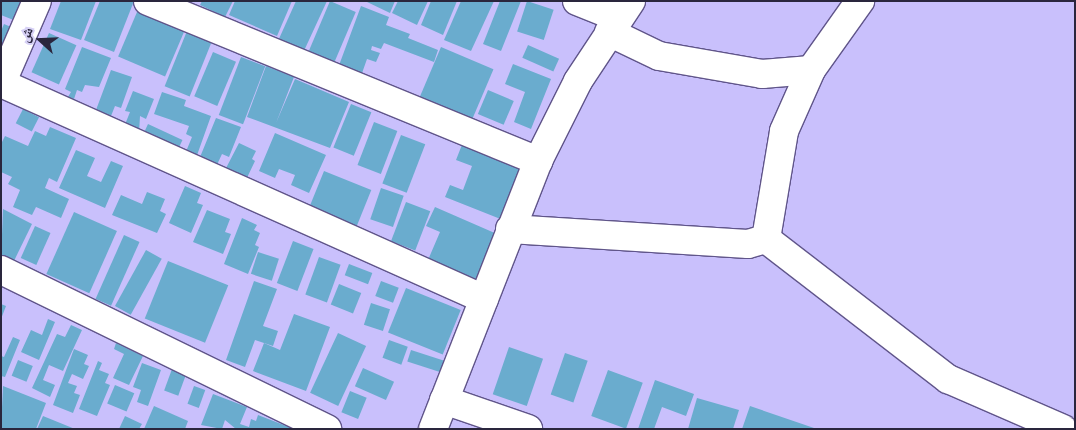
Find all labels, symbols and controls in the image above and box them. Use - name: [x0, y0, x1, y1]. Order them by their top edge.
- north arrow: [15, 15, 65, 65]
- text: ش: [15, 25, 37, 45]

